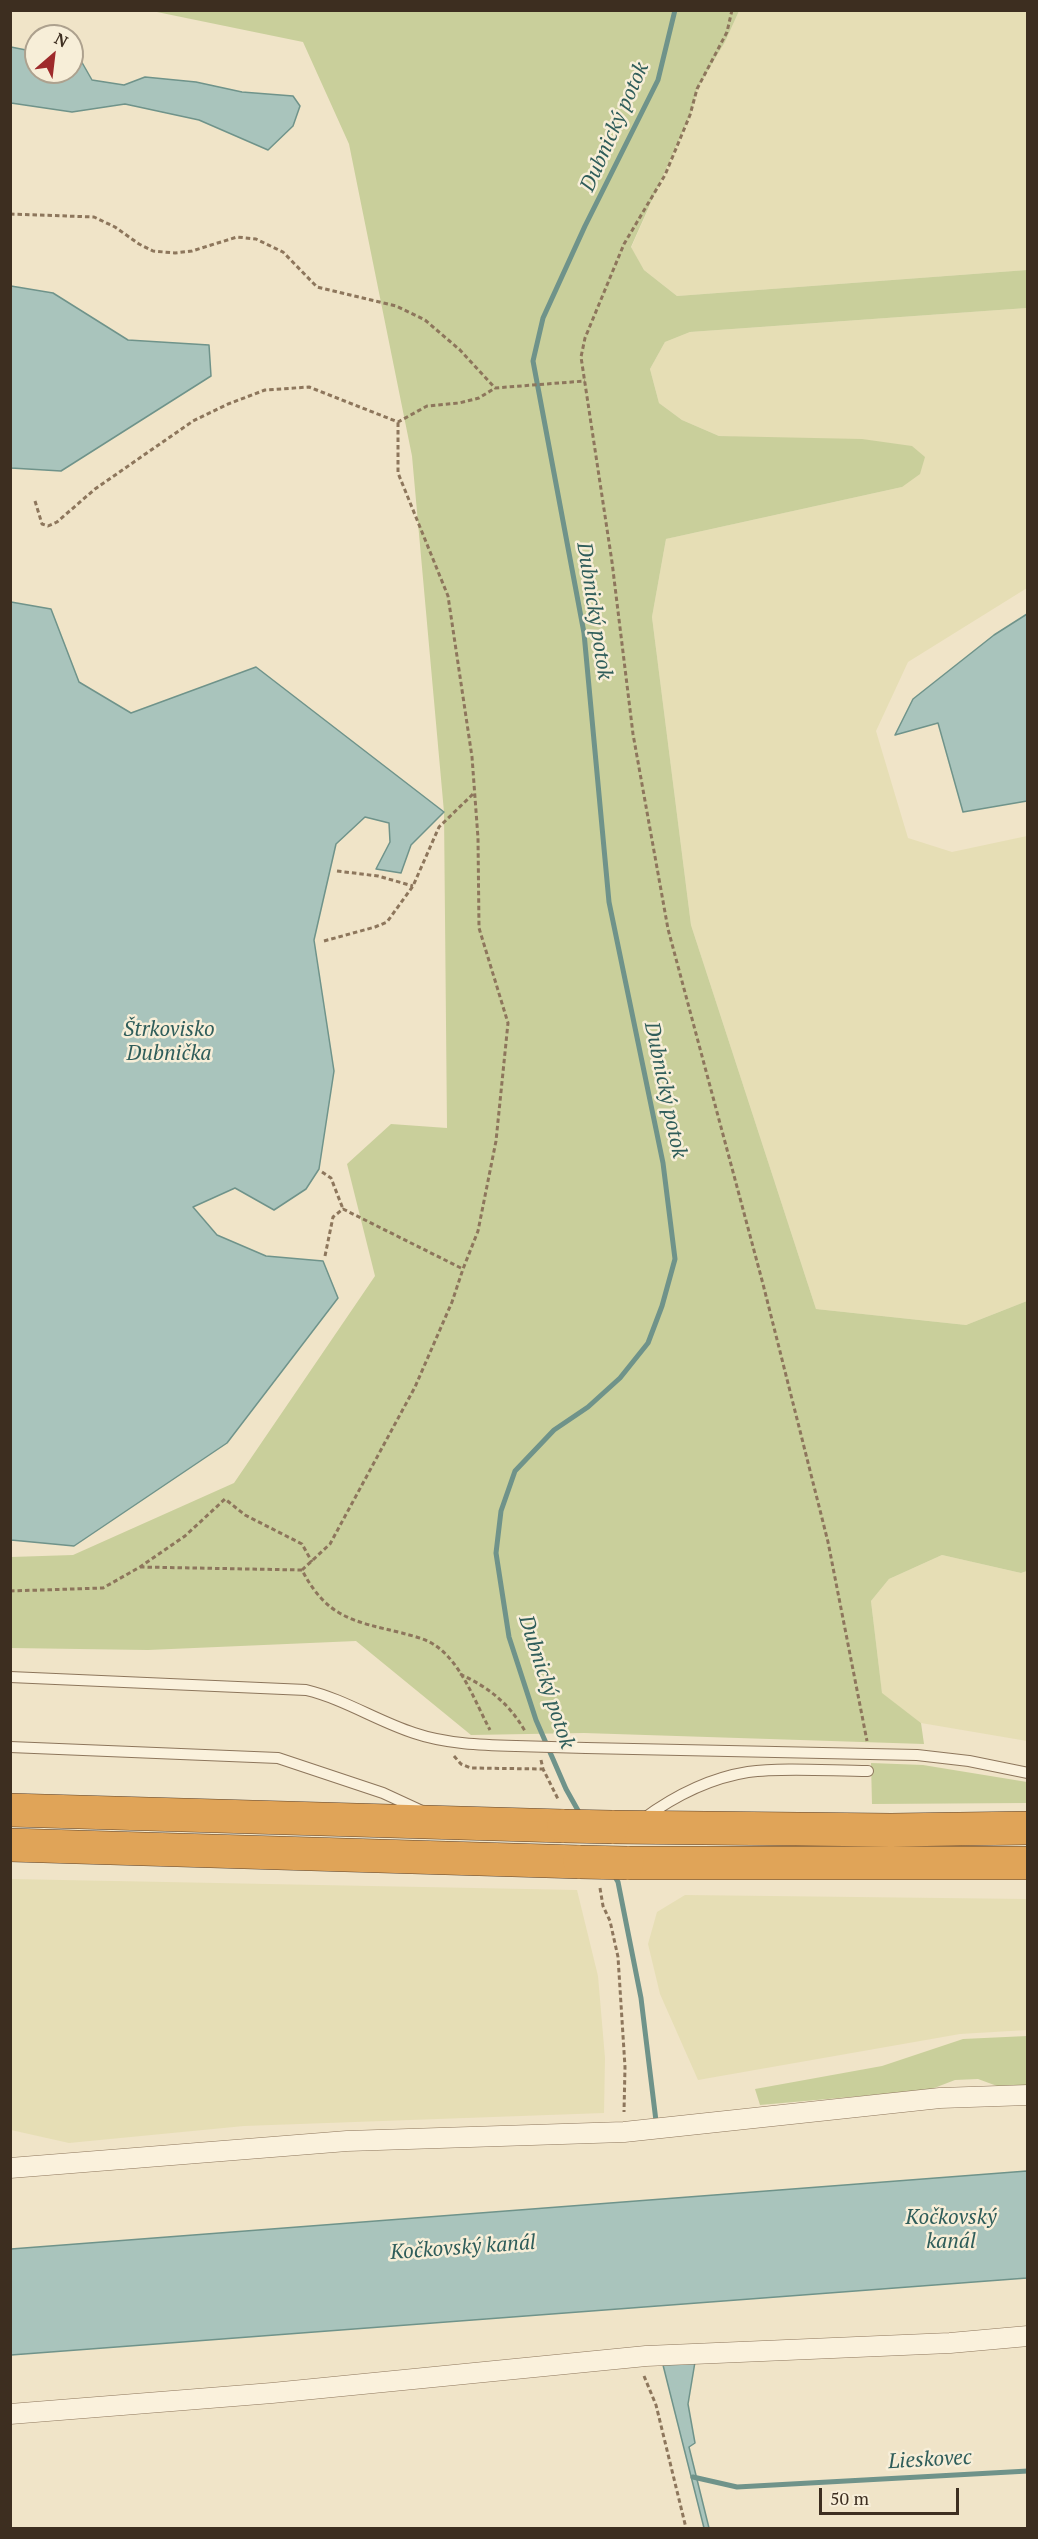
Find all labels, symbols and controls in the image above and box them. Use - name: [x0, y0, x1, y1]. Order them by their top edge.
- north arrow: [24, 24, 84, 84]
- text: N: [51, 27, 72, 52]
- water label: Dubnický potok: [575, 59, 655, 195]
- water label: Dubnický potok: [571, 541, 617, 681]
- water label: Štrkovisko Dubnička: [123, 1017, 215, 1067]
- water label: Dubnický potok: [638, 1020, 692, 1160]
- water label: Dubnický potok: [513, 1612, 579, 1752]
- water label: Kočkovský kanál: [905, 2205, 997, 2255]
- water label: Kočkovský kanál: [389, 2230, 537, 2266]
- water label: Lieskovec: [888, 2445, 972, 2475]
- scale bar: [822, 2476, 962, 2514]
- text: 50 m: [830, 2486, 869, 2510]

